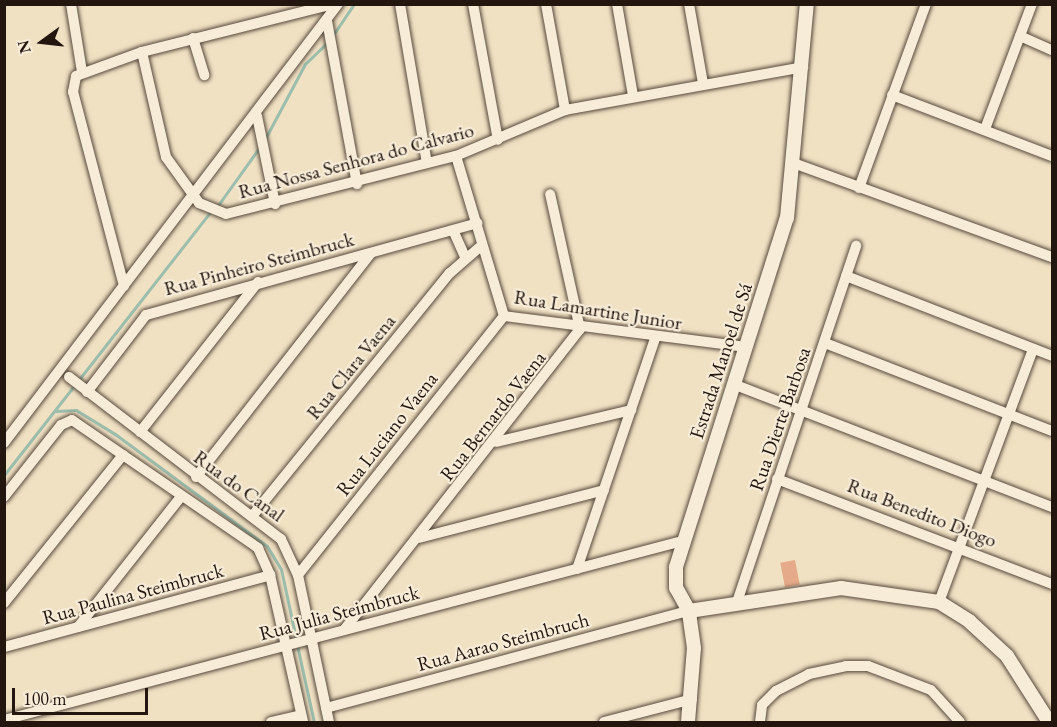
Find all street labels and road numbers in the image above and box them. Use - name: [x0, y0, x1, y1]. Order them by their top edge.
- street label: Rua Nossa Senhora do Calvario: [236, 118, 476, 204]
- street label: Rua Pinheiro Steimbruck: [161, 227, 357, 301]
- street label: Estrada Manoel de Sá: [684, 280, 758, 442]
- street label: Rua Lamartine Junior: [512, 285, 684, 335]
- street label: Rua Clara Vaena: [301, 310, 401, 424]
- street label: Rua Dierte Barbosa: [744, 344, 816, 494]
- street label: Rua Bernardo Vaena: [435, 346, 551, 486]
- street label: Rua Luciano Vaena: [331, 367, 443, 501]
- street label: Rua do Canal: [189, 445, 289, 527]
- street label: Rua Benedito Diogo: [844, 473, 1000, 553]
- street label: Rua Paulina Steimbruck: [40, 558, 226, 630]
- street label: Rua Julia Steimbruck: [256, 580, 422, 646]
- street label: Rua Aarao Steimbruch: [414, 608, 592, 676]

